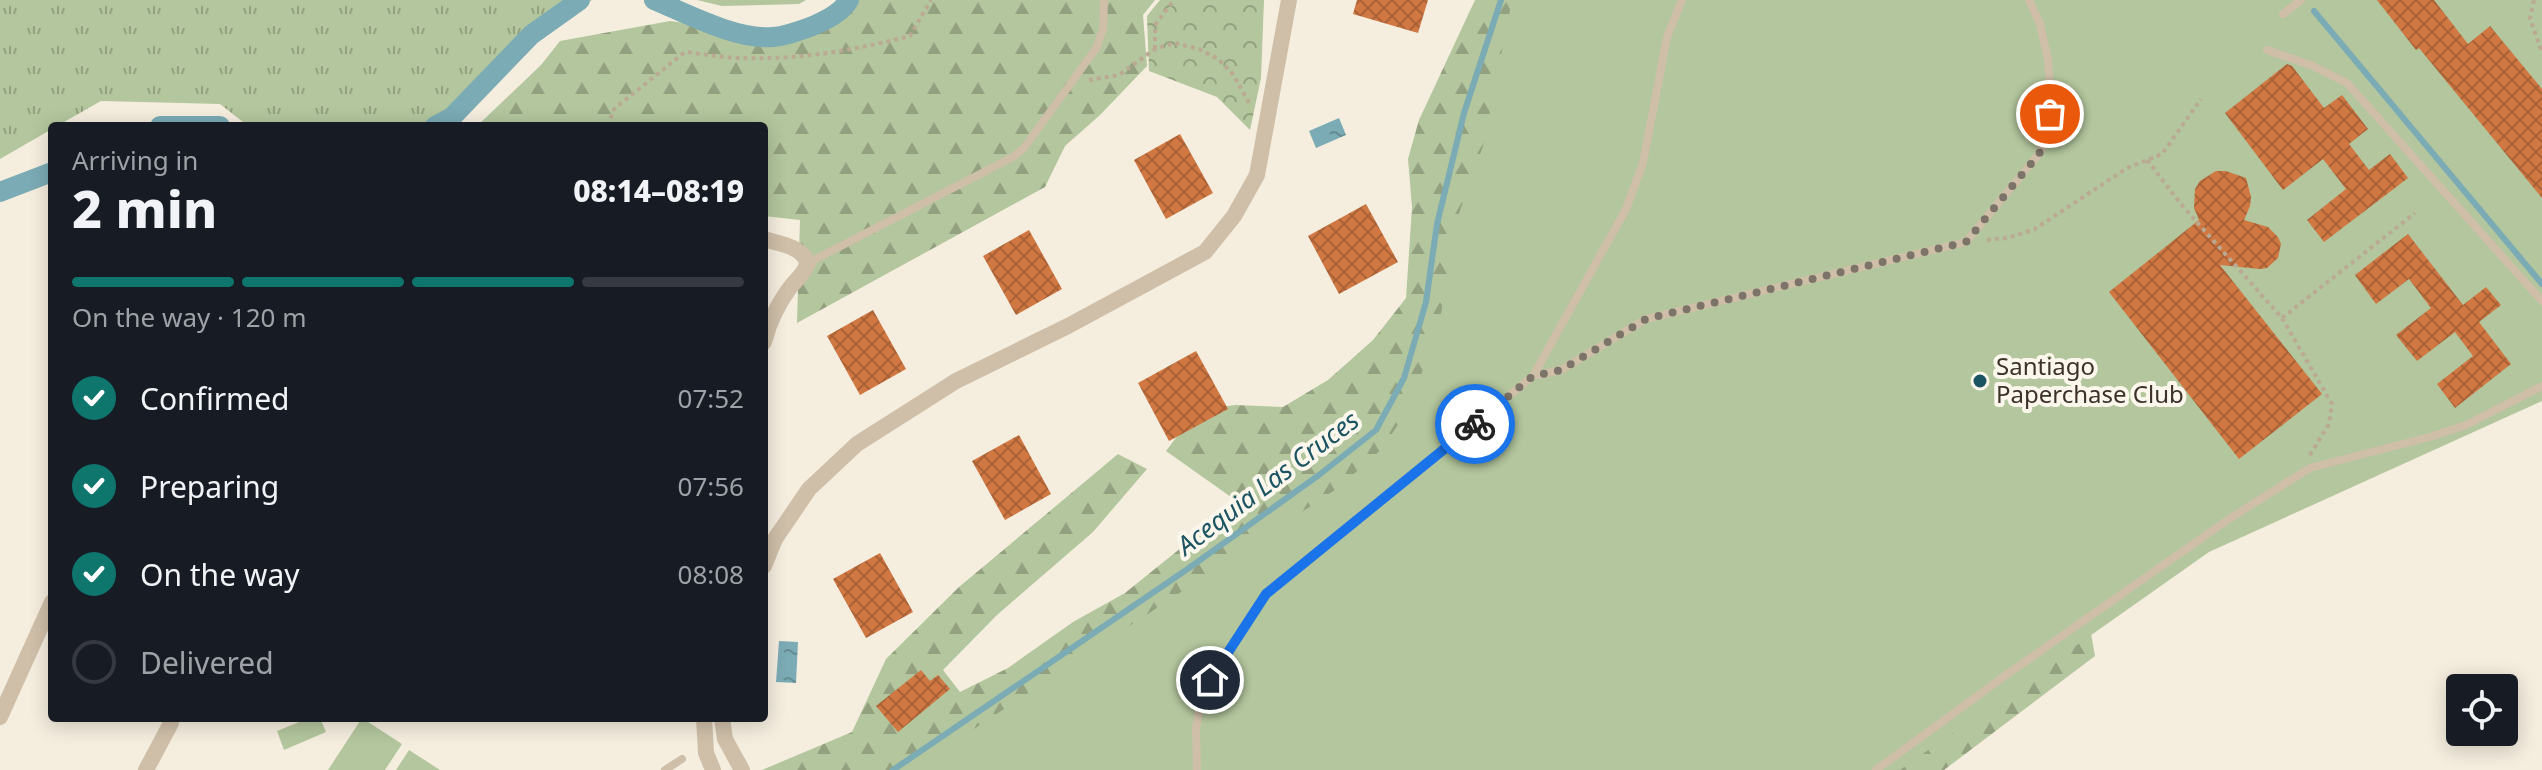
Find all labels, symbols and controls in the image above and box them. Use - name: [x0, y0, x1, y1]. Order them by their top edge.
- pin: [2016, 80, 2084, 148]
- icon: bag: [2028, 92, 2072, 136]
- text: Arriving in: [72, 142, 198, 178]
- text: 08:14–08:19: [573, 170, 744, 211]
- text: 2 min: [72, 172, 217, 243]
- text: On the way · 120 m: [72, 299, 306, 335]
- place label: Santiago Paperchase Club: [1996, 349, 2184, 410]
- marker: Santiago Paperchase Club: [1971, 372, 1989, 390]
- icon: check: [72, 376, 116, 420]
- text: Confirmed: [140, 378, 290, 419]
- text: 07:52: [678, 380, 744, 416]
- courier: [1435, 384, 1515, 464]
- water label: Acequia Las Cruces: [1167, 402, 1366, 564]
- icon: bike: [1453, 402, 1497, 446]
- icon: check: [72, 464, 116, 508]
- text: Preparing: [140, 466, 279, 507]
- text: 07:56: [678, 468, 744, 504]
- icon: check: [72, 552, 116, 596]
- text: On the way: [140, 554, 300, 595]
- text: 08:08: [678, 556, 744, 592]
- text: Delivered: [140, 642, 274, 683]
- pin: [1176, 646, 1244, 714]
- icon: home: [1188, 658, 1232, 702]
- map controls: [2446, 674, 2518, 746]
- button: locate: [2446, 674, 2518, 746]

